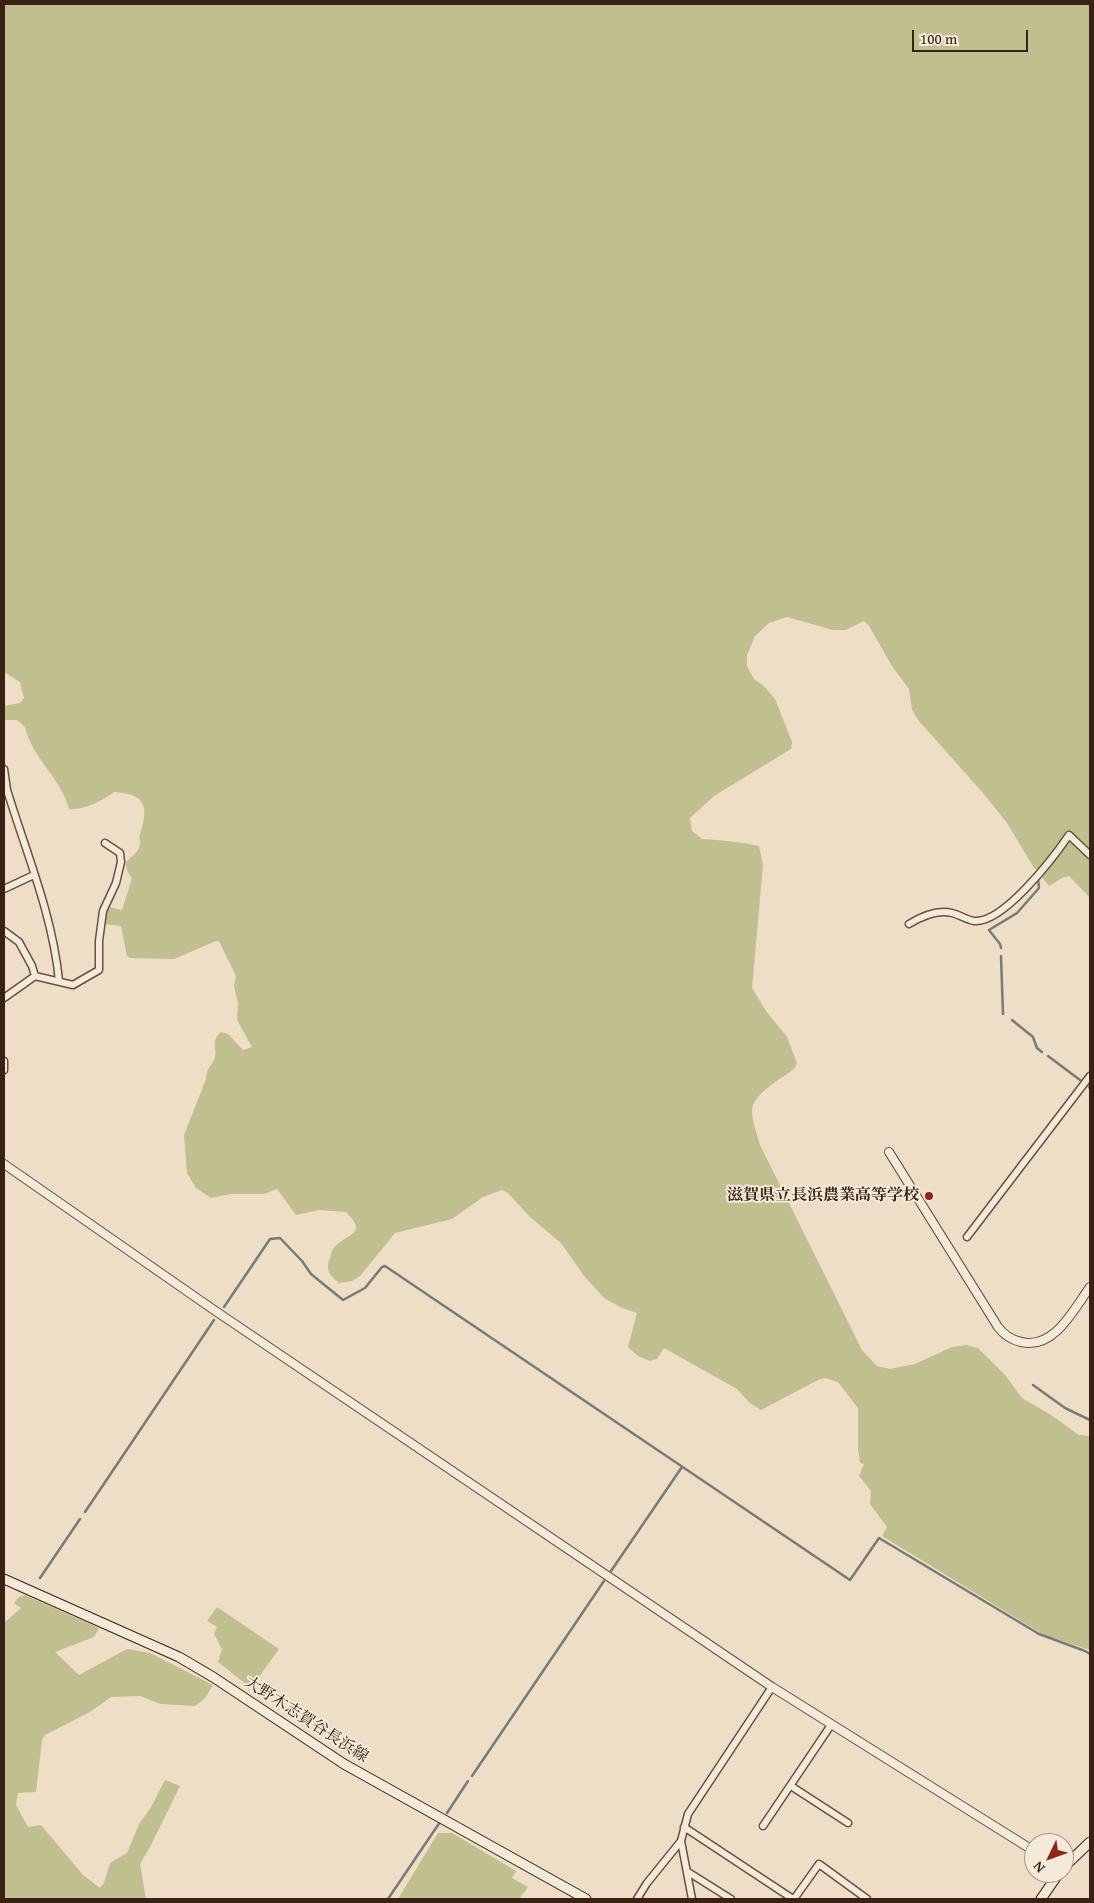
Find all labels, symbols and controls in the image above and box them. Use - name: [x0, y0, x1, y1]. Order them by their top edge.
- scale bar: [914, 20, 1030, 52]
- text: 100 m: [920, 28, 957, 49]
- place label: 滋賀県立長浜農業高等学校: [727, 1186, 919, 1206]
- marker: 滋賀県立長浜農業高等学校: [923, 1190, 935, 1202]
- street label: 大野木志賀谷長浜線: [240, 1673, 372, 1767]
- north arrow: [1024, 1833, 1074, 1883]
- text: N: [1028, 1857, 1049, 1878]

